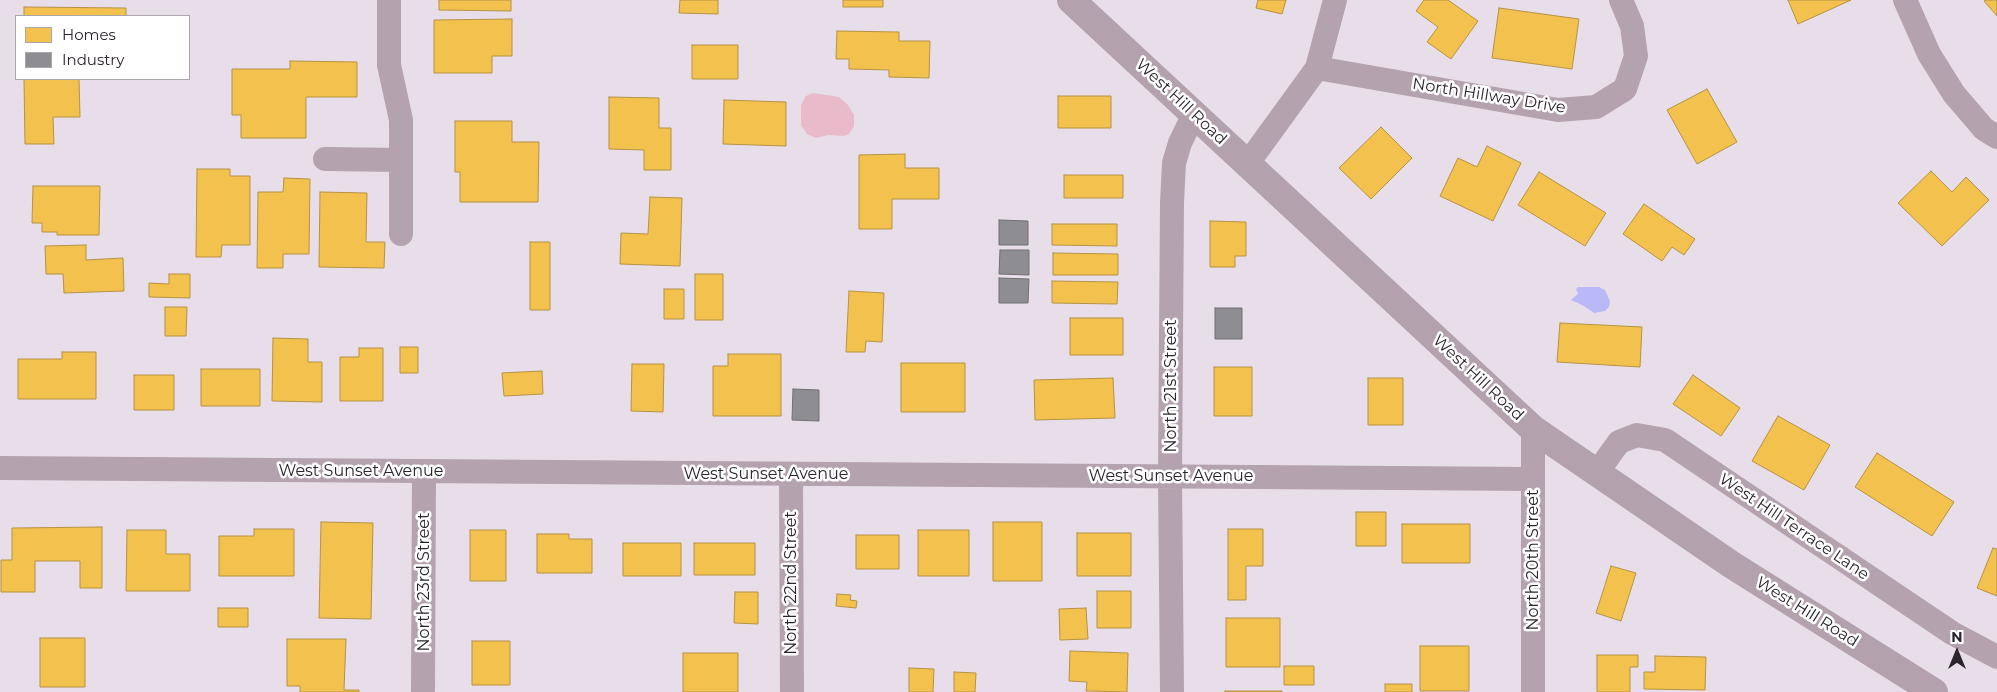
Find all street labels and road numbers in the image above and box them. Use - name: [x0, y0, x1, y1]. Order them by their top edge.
- street label: West Hill Road: [1132, 55, 1230, 149]
- street label: North Hillway Drive: [1411, 74, 1567, 118]
- street label: North 21st Street: [1161, 320, 1181, 452]
- street label: West Hill Road: [1429, 331, 1527, 425]
- street label: West Sunset Avenue: [278, 461, 444, 481]
- street label: West Sunset Avenue: [683, 464, 849, 484]
- street label: West Sunset Avenue: [1088, 466, 1254, 486]
- street label: West Hill Terrace Lane: [1715, 470, 1873, 584]
- street label: North 20th Street: [1523, 490, 1543, 630]
- street label: North 22nd Street: [781, 511, 801, 655]
- street label: North 23rd Street: [414, 513, 434, 651]
- street label: West Hill Road: [1752, 573, 1862, 651]

